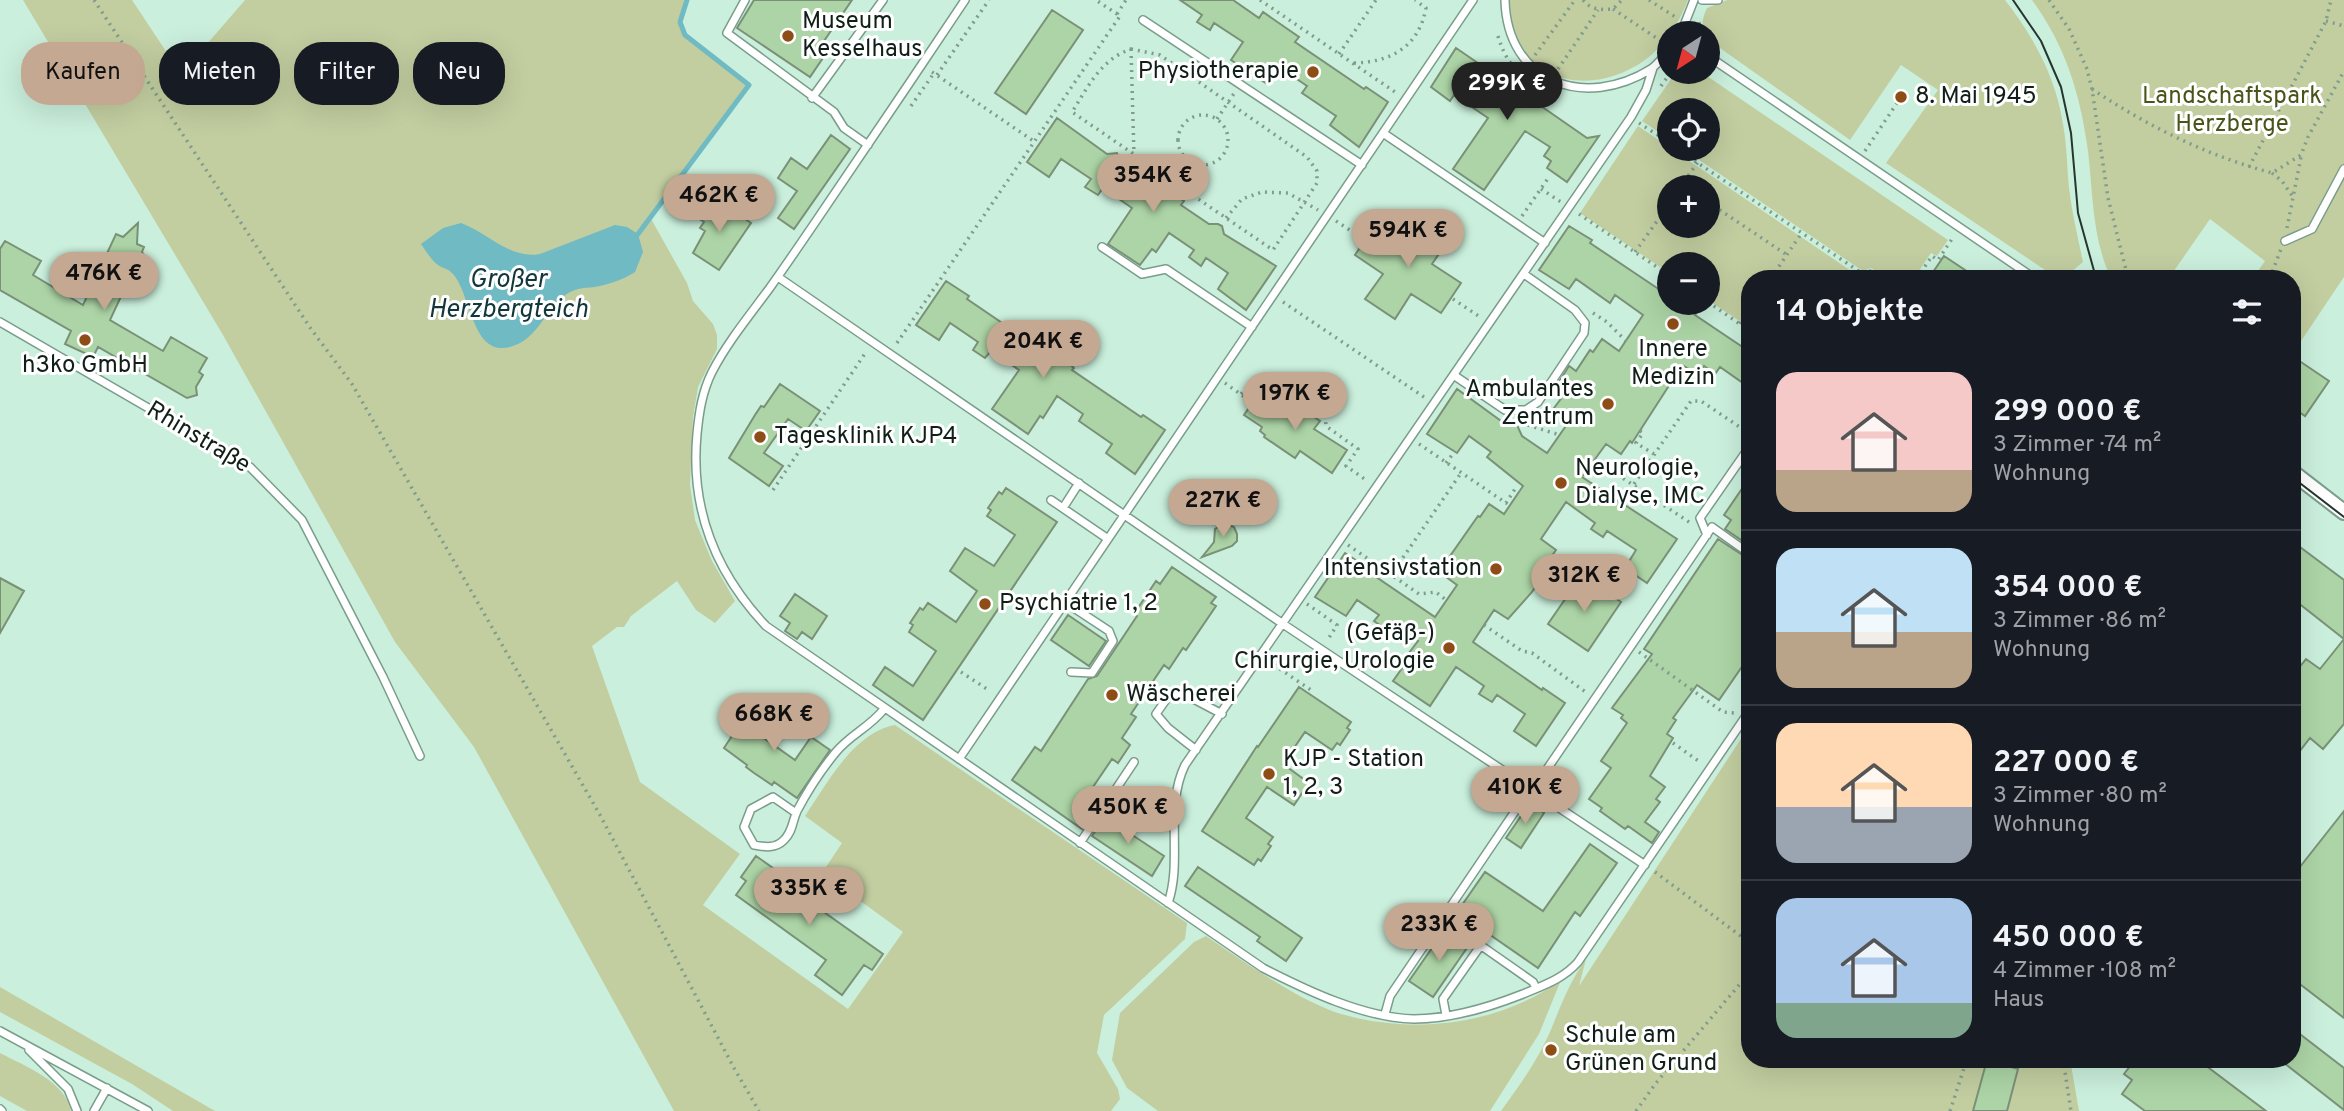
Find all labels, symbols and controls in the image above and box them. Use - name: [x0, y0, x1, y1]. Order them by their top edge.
- place label: Museum Kesselhaus: [802, 7, 922, 65]
- north arrow: [1657, 21, 1720, 84]
- map controls: [1657, 21, 1720, 315]
- marker: Museum Kesselhaus: [780, 28, 796, 44]
- chip: Kaufen: [21, 42, 145, 105]
- chip: Mieten: [159, 42, 280, 105]
- chip: Filter: [294, 42, 399, 105]
- chip: Neu: [413, 42, 505, 105]
- place label: Physiotherapie: [1138, 57, 1299, 87]
- pin: 299K €: [1450, 62, 1564, 122]
- marker: Physiotherapie: [1305, 64, 1321, 80]
- text: 299K €: [1468, 70, 1546, 99]
- place label: 8. Mai 1945: [1915, 82, 2037, 112]
- park label: Landschaftspark Herzberge: [2142, 82, 2322, 140]
- marker: 8. Mai 1945: [1893, 89, 1909, 105]
- button: locate: [1657, 98, 1720, 161]
- pin: 354K €: [1096, 154, 1210, 214]
- text: 354K €: [1113, 162, 1193, 191]
- pin: 462K €: [662, 174, 776, 234]
- button: +: [1657, 175, 1720, 238]
- text: 462K €: [679, 182, 759, 211]
- pin: 594K €: [1351, 210, 1465, 269]
- text: 594K €: [1368, 217, 1448, 246]
- pin: 476K €: [47, 252, 161, 312]
- button: −: [1657, 252, 1720, 315]
- text: 476K €: [66, 260, 142, 289]
- water label: Großer Herzbergteich: [428, 264, 588, 327]
- icon: filters: [2228, 293, 2266, 331]
- text: 14 Objekte: [1776, 294, 1924, 331]
- marker: Innere Medizin: [1665, 316, 1681, 332]
- pin: 204K €: [986, 320, 1100, 380]
- text: 204K €: [1003, 328, 1083, 357]
- marker: h3ko GmbH: [77, 332, 93, 348]
- place label: Innere Medizin: [1631, 335, 1715, 393]
- place label: h3ko GmbH: [22, 351, 148, 381]
- pin: 197K €: [1238, 372, 1352, 432]
- place label: Ambulantes Zentrum: [1465, 375, 1594, 433]
- text: 197K €: [1259, 380, 1331, 409]
- text: 299 000 €: [1993, 394, 2142, 431]
- street label: Rhinstraße: [141, 395, 255, 481]
- marker: Ambulantes Zentrum: [1600, 396, 1616, 412]
- icon: home: [1832, 400, 1916, 484]
- place label: Tagesklinik KJP4: [774, 422, 958, 452]
- marker: Tagesklinik KJP4: [752, 429, 768, 445]
- text: 3 Zimmer · 74 m²: [1993, 431, 2161, 460]
- place label: Neurologie, Dialyse, IMC: [1575, 454, 1705, 512]
- text: Wohnung: [1993, 460, 2090, 489]
- marker: Neurologie, Dialyse, IMC: [1553, 475, 1569, 491]
- pin: 227K €: [1166, 480, 1280, 539]
- text: 227K €: [1185, 487, 1261, 516]
- place label: Intensivstation: [1324, 554, 1482, 584]
- pin: 312K €: [1527, 554, 1641, 614]
- marker: Intensivstation: [1488, 561, 1504, 577]
- text: 312K €: [1547, 562, 1621, 591]
- text: 354 000 €: [1993, 570, 2143, 607]
- icon: home: [1832, 576, 1916, 660]
- place label: Psychiatrie 1, 2: [999, 589, 1158, 619]
- marker: Psychiatrie 1, 2: [977, 596, 993, 612]
- text: 3 Zimmer · 86 m²: [1993, 607, 2166, 636]
- place label: (Gefäß-) Chirurgie, Urologie: [1234, 619, 1435, 677]
- text: Wohnung: [1993, 636, 2090, 665]
- marker: (Gefäß-) Chirurgie, Urologie: [1441, 640, 1457, 656]
- place label: Wäscherei: [1126, 680, 1236, 710]
- marker: Wäscherei: [1104, 687, 1120, 703]
- pin: 668K €: [717, 694, 831, 753]
- text: 668K €: [734, 701, 814, 730]
- place label: KJP - Station 1, 2, 3: [1283, 745, 1424, 803]
- text: 227 000 €: [1993, 745, 2139, 782]
- icon: home: [1832, 751, 1916, 835]
- marker: KJP - Station 1, 2, 3: [1261, 766, 1277, 782]
- pin: 410K €: [1468, 766, 1582, 826]
- text: 410K €: [1487, 774, 1563, 803]
- text: 3 Zimmer · 80 m²: [1993, 782, 2167, 811]
- pin: 450K €: [1071, 786, 1185, 846]
- text: 450K €: [1088, 794, 1168, 823]
- text: Wohnung: [1993, 811, 2090, 840]
- pin: 335K €: [752, 867, 866, 927]
- text: 335K €: [770, 875, 848, 904]
- pin: 233K €: [1382, 904, 1496, 963]
- text: 233K €: [1400, 911, 1478, 940]
- text: 450 000 €: [1993, 920, 2144, 957]
- icon: home: [1832, 926, 1916, 1010]
- text: 4 Zimmer · 108 m²: [1993, 957, 2176, 986]
- text: Haus: [1993, 986, 2044, 1015]
- place label: Schule am Grünen Grund: [1565, 1021, 1717, 1079]
- marker: Schule am Grünen Grund: [1543, 1042, 1559, 1058]

